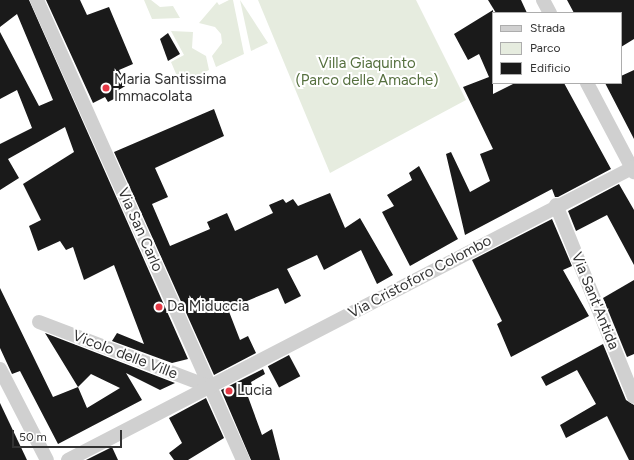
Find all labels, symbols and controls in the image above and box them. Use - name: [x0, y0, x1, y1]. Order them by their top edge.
- legend: [492, 12, 622, 84]
- text: Strada: [530, 21, 565, 35]
- text: Parco: [530, 41, 560, 55]
- park label: Villa Giaquinto (Parco delle Amache): [295, 54, 439, 89]
- text: Edificio: [530, 61, 570, 75]
- place label: Maria Santissima Immacolata: [114, 70, 226, 105]
- marker: Maria Santissima Immacolata: [101, 83, 111, 93]
- street label: Via San Carlo: [114, 185, 166, 275]
- street label: Via Cristoforo Colombo: [345, 232, 495, 322]
- street label: Via Sant'Antida: [567, 250, 623, 352]
- place label: Da Miduccia: [167, 298, 249, 316]
- marker: Da Miduccia: [154, 302, 164, 312]
- street label: Vicolo delle Ville: [70, 327, 180, 383]
- place label: Lucia: [237, 382, 272, 400]
- marker: Lucia: [224, 386, 234, 396]
- scale bar: [14, 422, 124, 448]
- text: 50 m: [19, 430, 47, 444]

